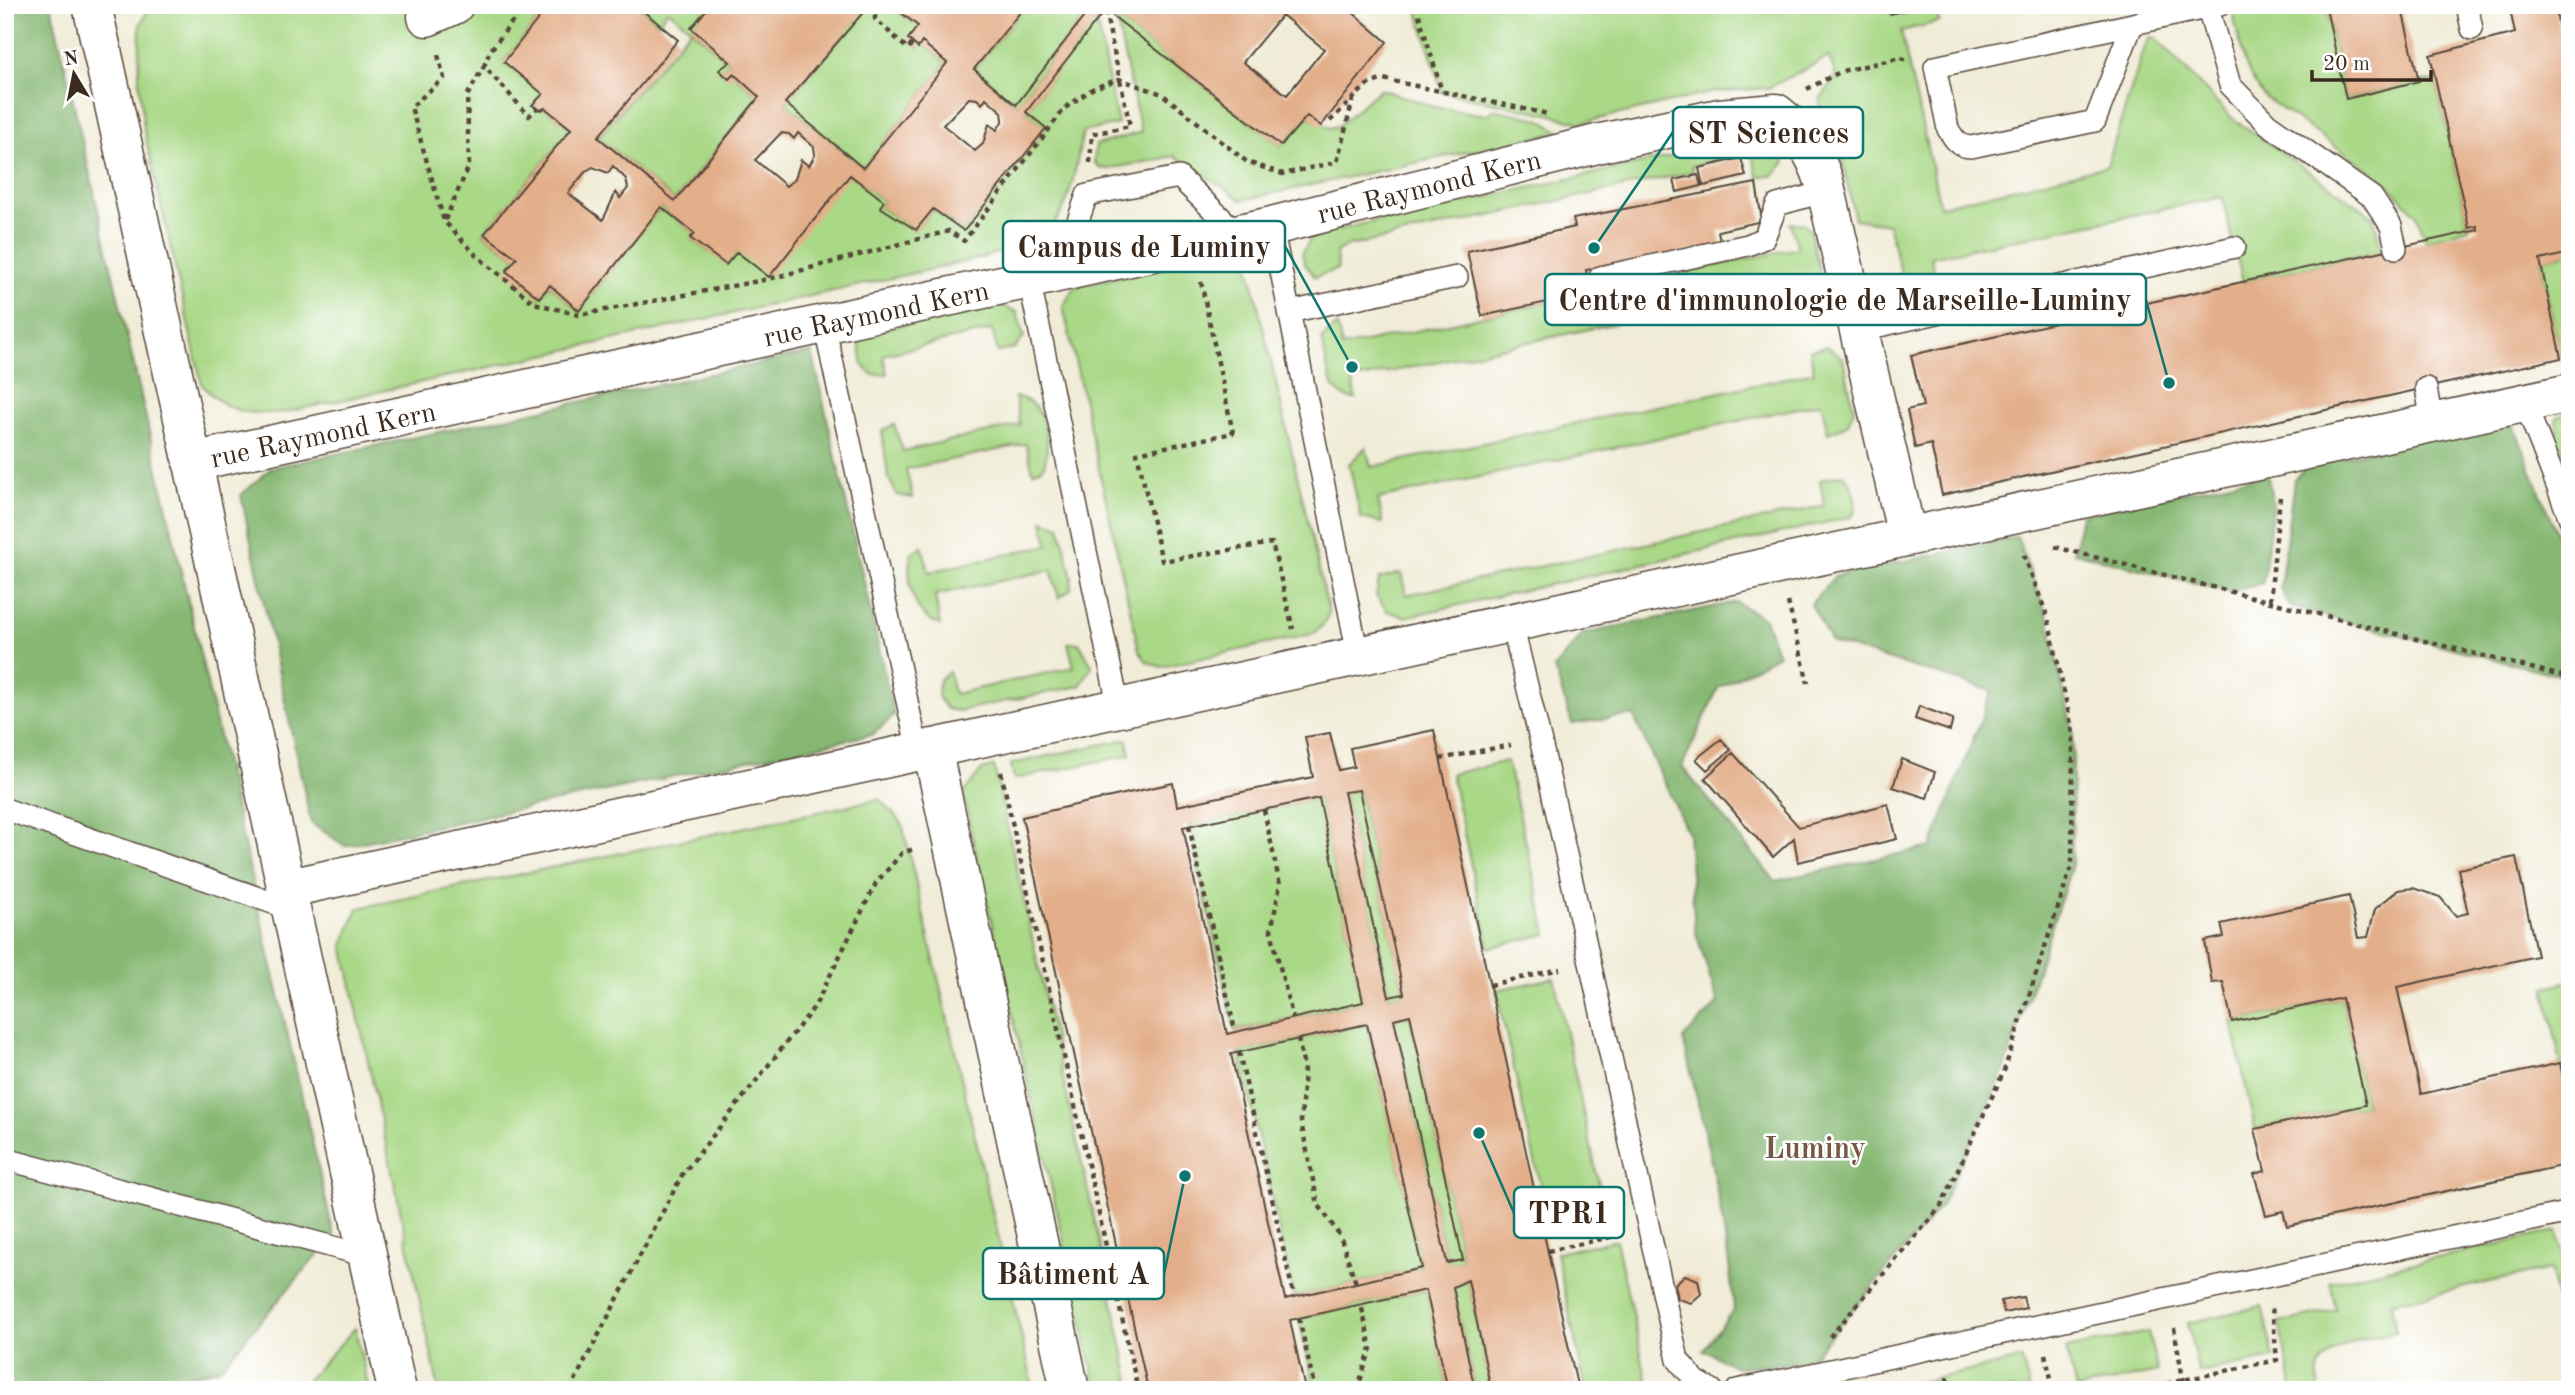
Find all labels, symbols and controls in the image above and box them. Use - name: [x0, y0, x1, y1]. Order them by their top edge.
- north arrow: [38, 38, 108, 108]
- scale bar: [2312, 38, 2432, 82]
- text: N: [63, 49, 81, 70]
- text: 20 m: [2323, 54, 2370, 75]
- callout: ST Sciences: [1673, 107, 1863, 158]
- text: ST Sciences: [1687, 120, 1849, 150]
- street label: rue Raymond Kern: [1315, 148, 1545, 230]
- callout: Campus de Luminy: [1003, 221, 1285, 272]
- text: Campus de Luminy: [1017, 234, 1271, 264]
- callout: Centre d'immunologie de Marseille-Luminy: [1545, 274, 2146, 325]
- street label: rue Raymond Kern: [761, 278, 992, 354]
- text: Centre d'immunologie de Marseille-Luminy: [1558, 287, 2132, 317]
- street label: rue Raymond Kern: [208, 399, 439, 475]
- district label: Luminy: [1764, 1135, 1866, 1165]
- callout: TPR1: [1514, 1187, 1624, 1238]
- text: TPR1: [1528, 1200, 1610, 1230]
- callout: Bâtiment A: [983, 1248, 1164, 1299]
- text: Bâtiment A: [996, 1261, 1150, 1291]

